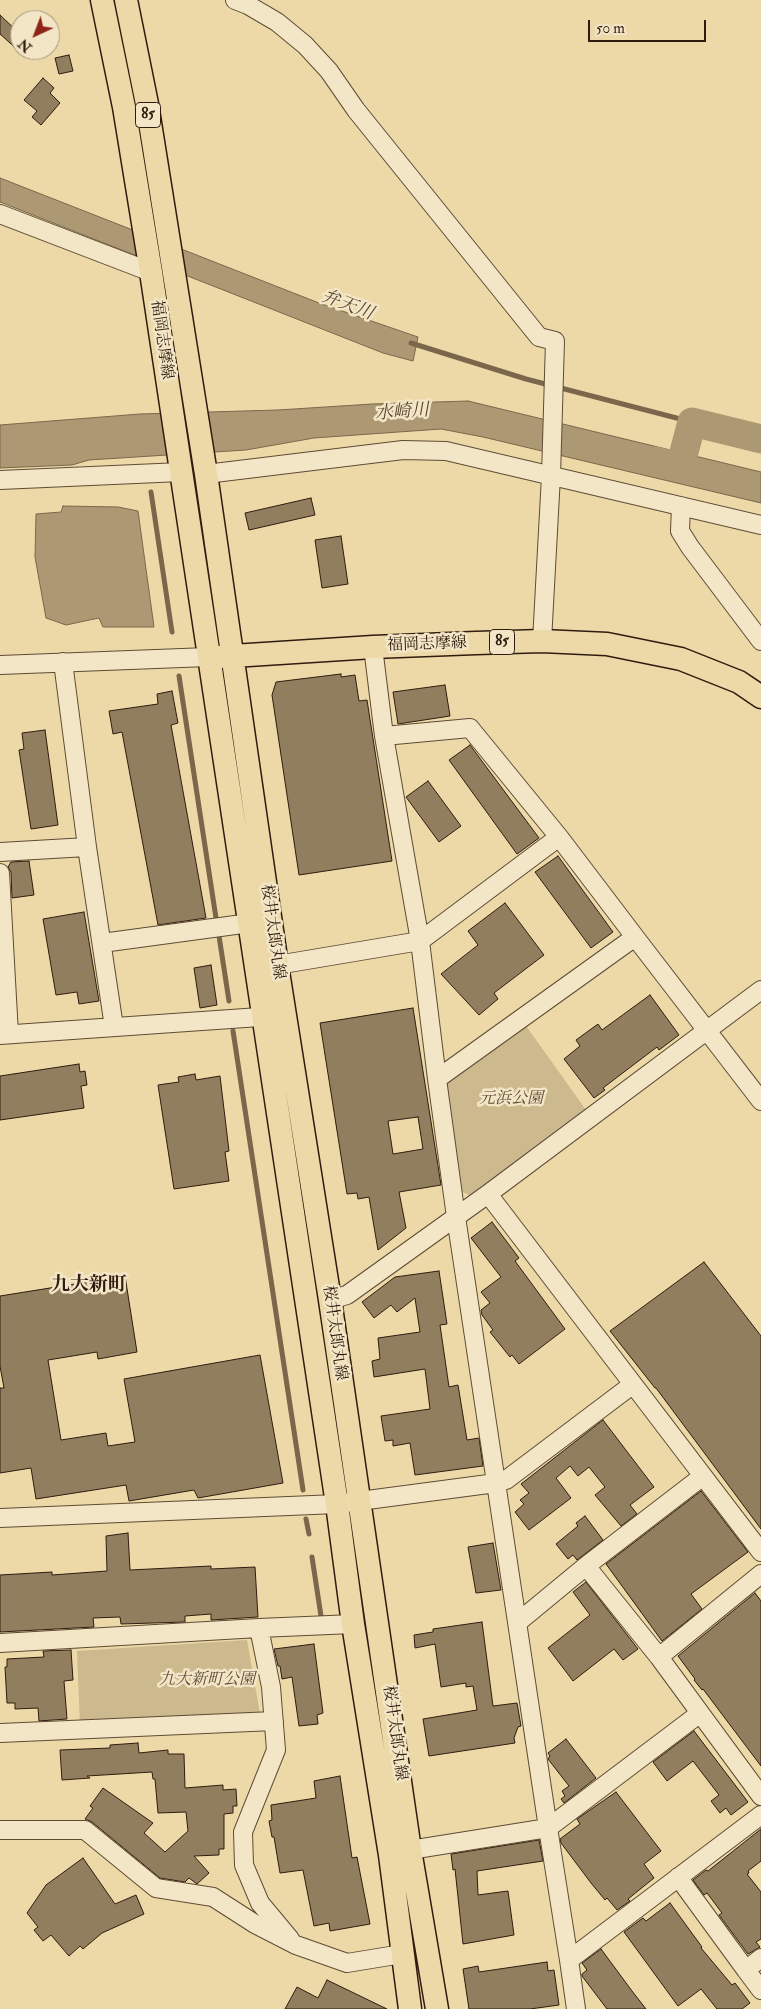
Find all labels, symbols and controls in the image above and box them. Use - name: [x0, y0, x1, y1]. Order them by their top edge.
- north arrow: [10, 10, 60, 60]
- scale bar: [591, 10, 708, 42]
- text: 50 m: [596, 19, 625, 38]
- text: N: [15, 35, 36, 56]
- road number: 85: [136, 102, 160, 128]
- water label: 弁天川: [318, 286, 376, 326]
- street label: 福岡志摩線: [146, 299, 176, 381]
- water label: 水崎川: [374, 400, 430, 426]
- road number: 85: [490, 630, 514, 654]
- street label: 福岡志摩線: [387, 634, 467, 656]
- street label: 桜井太郎丸線: [256, 883, 288, 981]
- park label: 元浜公園: [479, 1090, 543, 1110]
- district label: 九大新町: [51, 1275, 127, 1297]
- street label: 桜井太郎丸線: [318, 1284, 350, 1382]
- park label: 九大新町公園: [159, 1671, 255, 1691]
- street label: 桜井太郎丸線: [378, 1684, 410, 1782]

